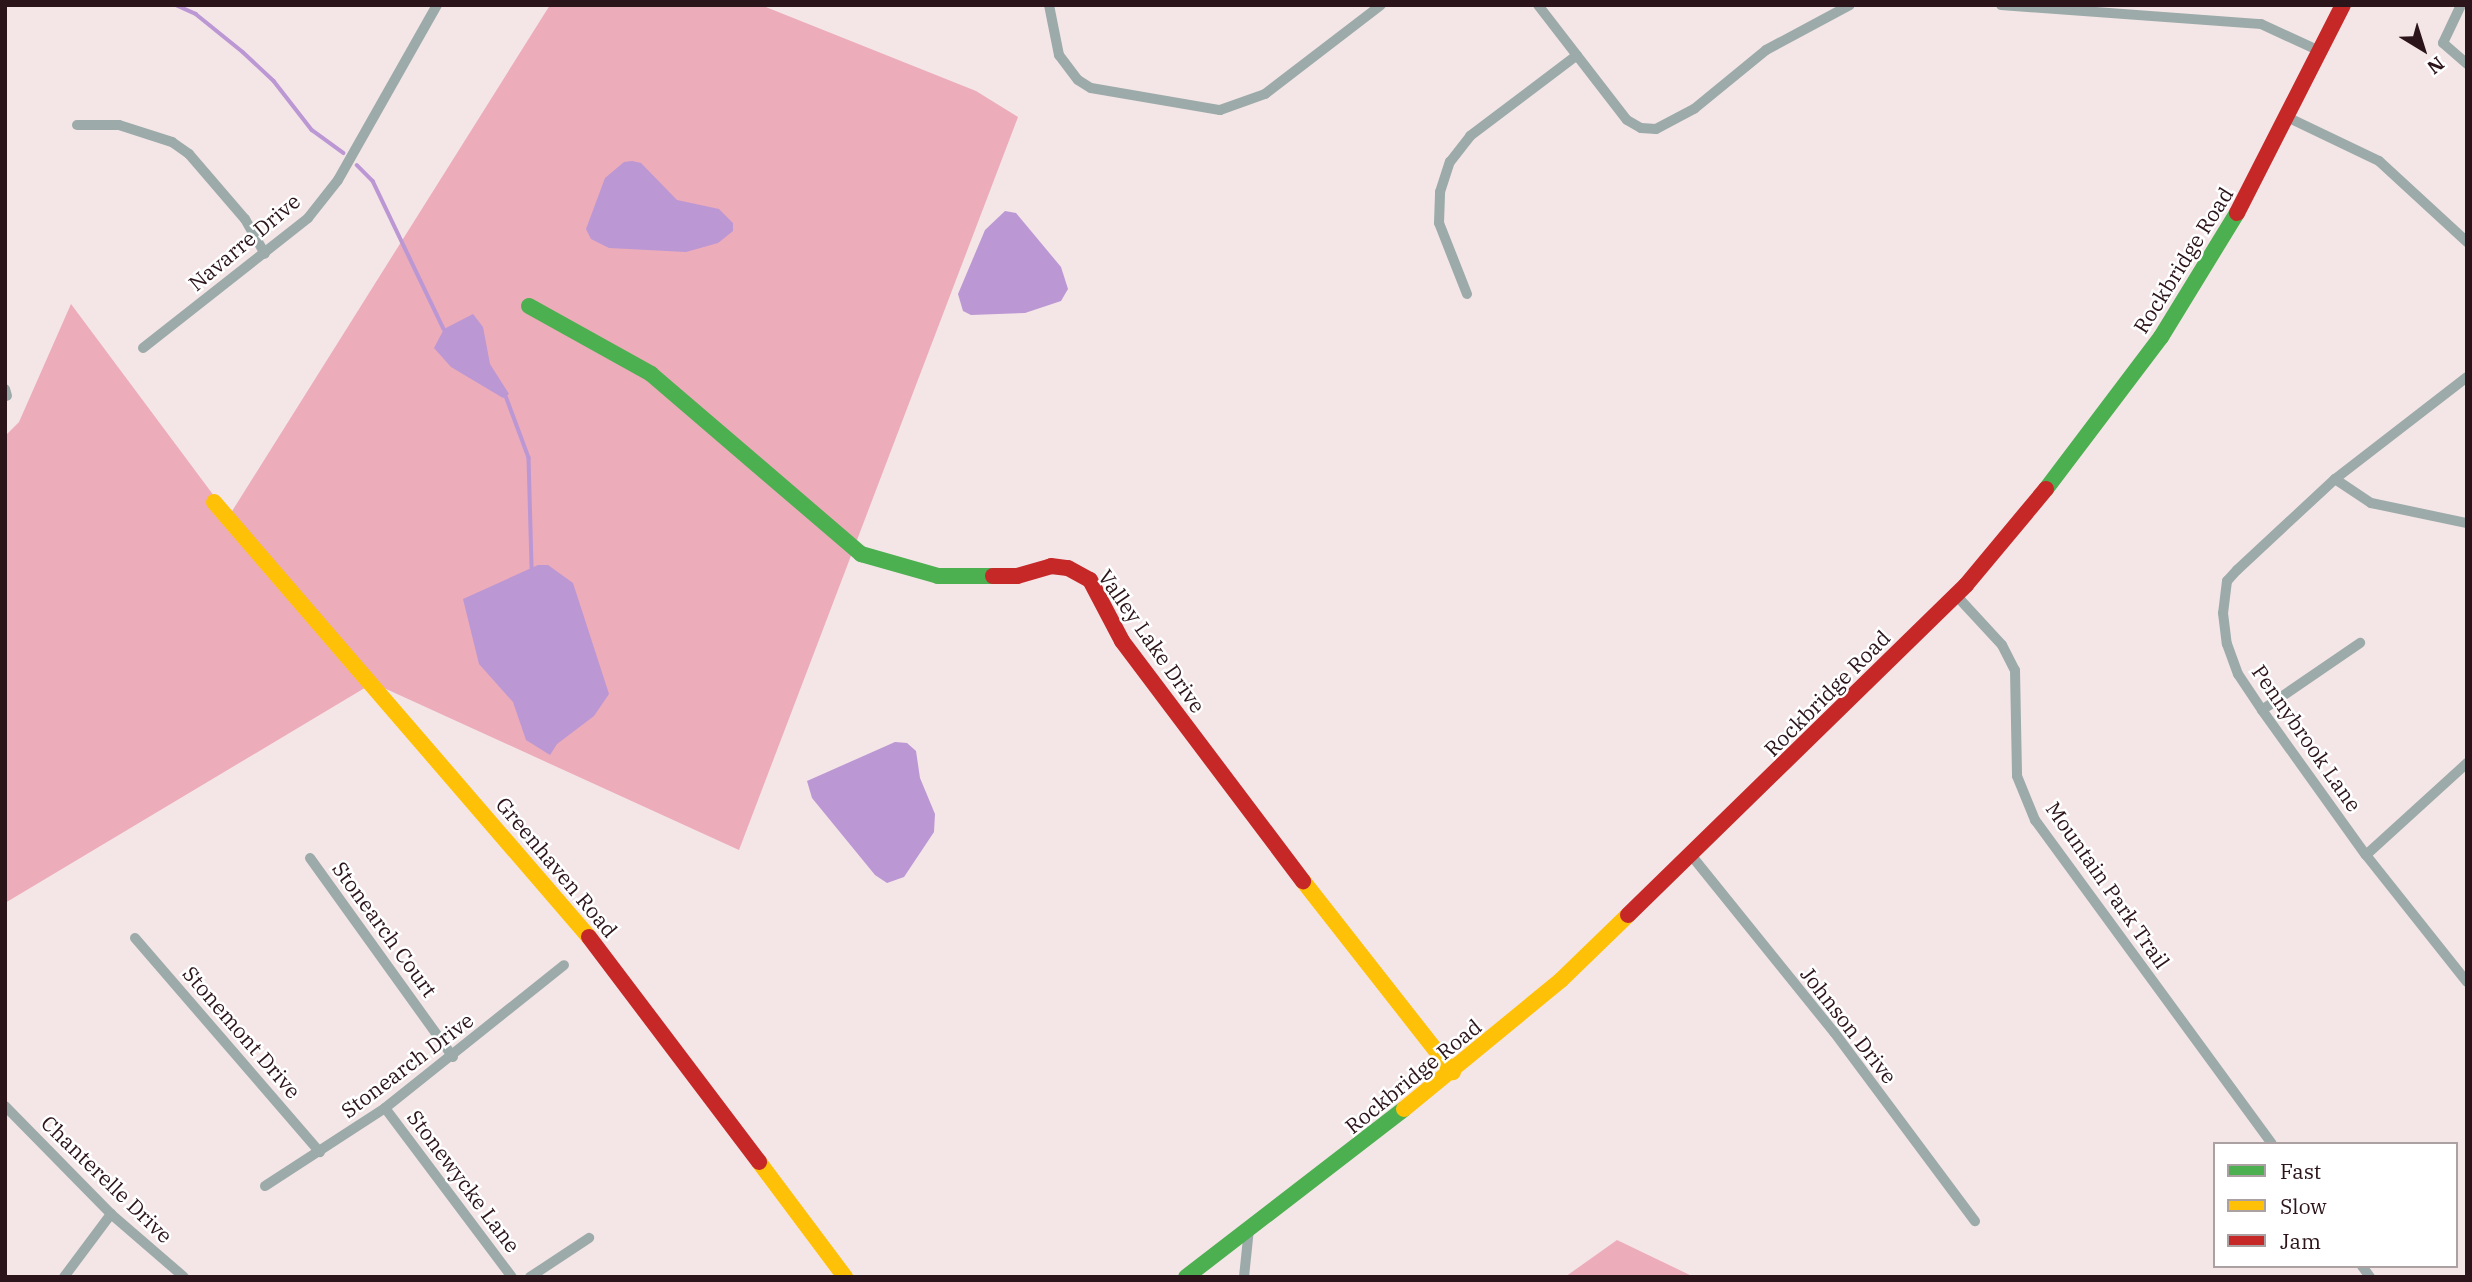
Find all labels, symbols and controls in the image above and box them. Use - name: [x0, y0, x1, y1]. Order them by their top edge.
- north arrow: [2388, 14, 2458, 84]
- text: N: [2423, 51, 2449, 80]
- street label: Rockbridge Road: [2128, 182, 2238, 338]
- street label: Navarre Drive: [183, 188, 305, 296]
- street label: Valley Lake Drive: [1093, 565, 1211, 717]
- street label: Rockbridge Road: [1759, 625, 1895, 761]
- street label: Pennybrook Lane: [2247, 660, 2367, 816]
- street label: Greenhaven Road: [491, 792, 623, 942]
- street label: Mountain Park Trail: [2041, 797, 2175, 973]
- street label: Stonearch Court: [327, 856, 443, 1002]
- street label: Stonemont Drive: [178, 961, 306, 1103]
- street label: Johnson Drive: [1796, 962, 1902, 1088]
- street label: Stonearch Drive: [336, 1007, 478, 1123]
- street label: Rockbridge Road: [1340, 1013, 1486, 1139]
- street label: Stonewycke Lane: [402, 1105, 526, 1257]
- street label: Chanterelle Drive: [36, 1110, 178, 1248]
- legend: [2213, 1142, 2458, 1268]
- text: Fast: [2280, 1157, 2321, 1185]
- text: Slow: [2280, 1192, 2327, 1220]
- text: Jam: [2280, 1227, 2321, 1255]

